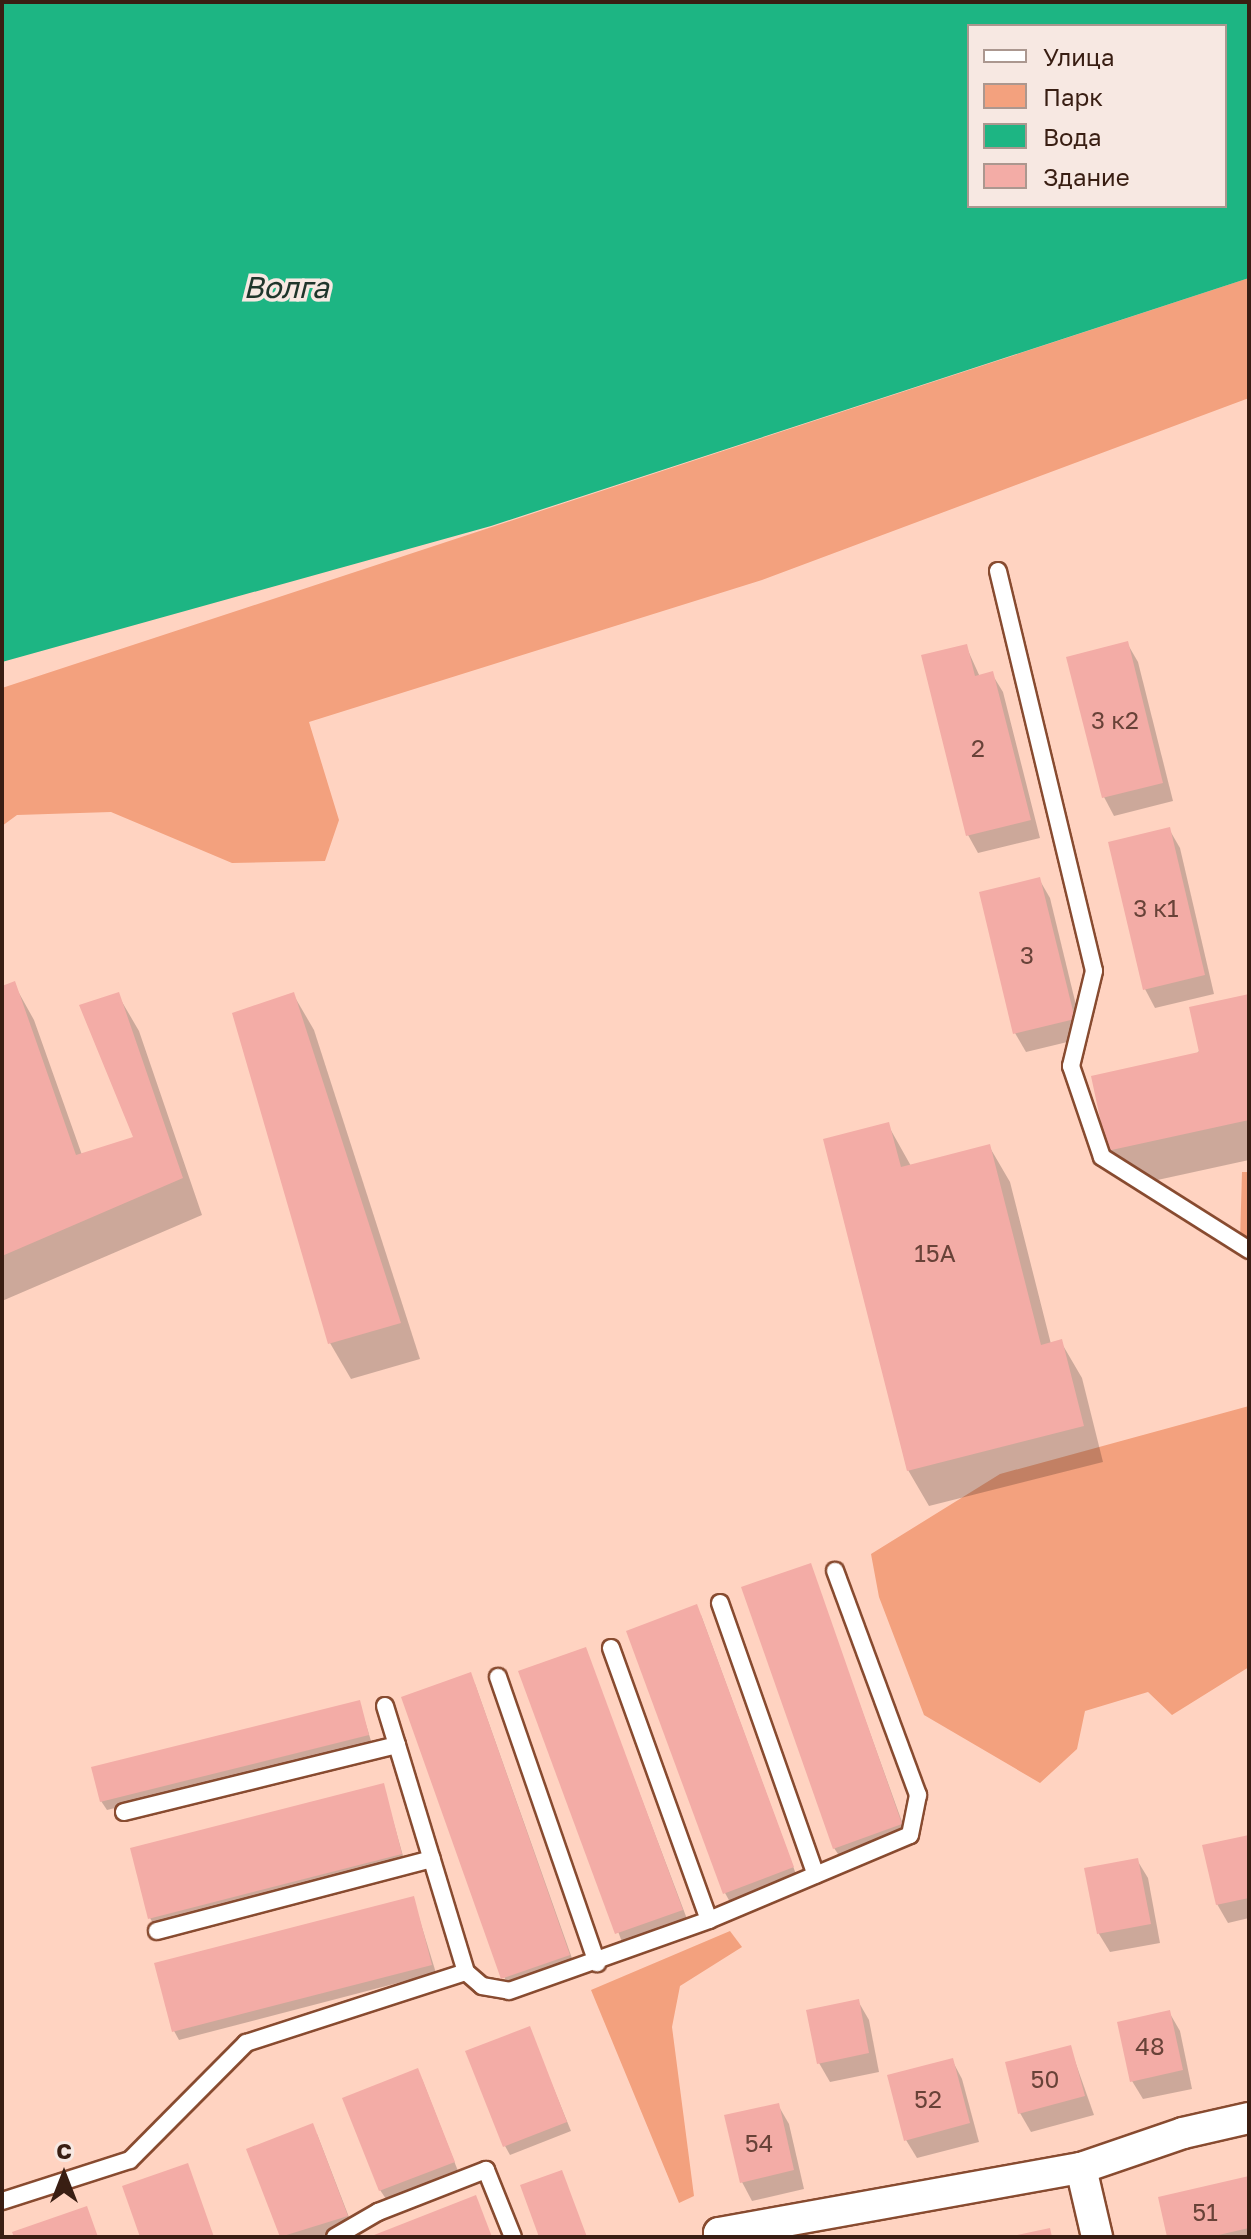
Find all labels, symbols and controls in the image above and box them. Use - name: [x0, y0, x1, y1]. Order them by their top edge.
- legend: [967, 24, 1227, 208]
- text: Улица: [1043, 42, 1115, 71]
- text: Парк: [1043, 82, 1103, 111]
- text: Вода: [1043, 122, 1102, 151]
- text: Здание: [1043, 162, 1130, 191]
- water label: Волга: [243, 269, 329, 305]
- house number: 3 к2: [1091, 706, 1139, 734]
- house number: 2: [971, 734, 985, 762]
- house number: 3 к1: [1133, 894, 1179, 922]
- house number: 3: [1020, 941, 1034, 969]
- house number: 15А: [914, 1239, 956, 1267]
- house number: 48: [1135, 2032, 1165, 2060]
- house number: 50: [1031, 2065, 1059, 2093]
- house number: 52: [914, 2085, 942, 2113]
- house number: 54: [745, 2129, 773, 2157]
- north arrow: [24, 2135, 104, 2215]
- text: С: [56, 2137, 72, 2164]
- house number: 51: [1192, 2198, 1218, 2226]

